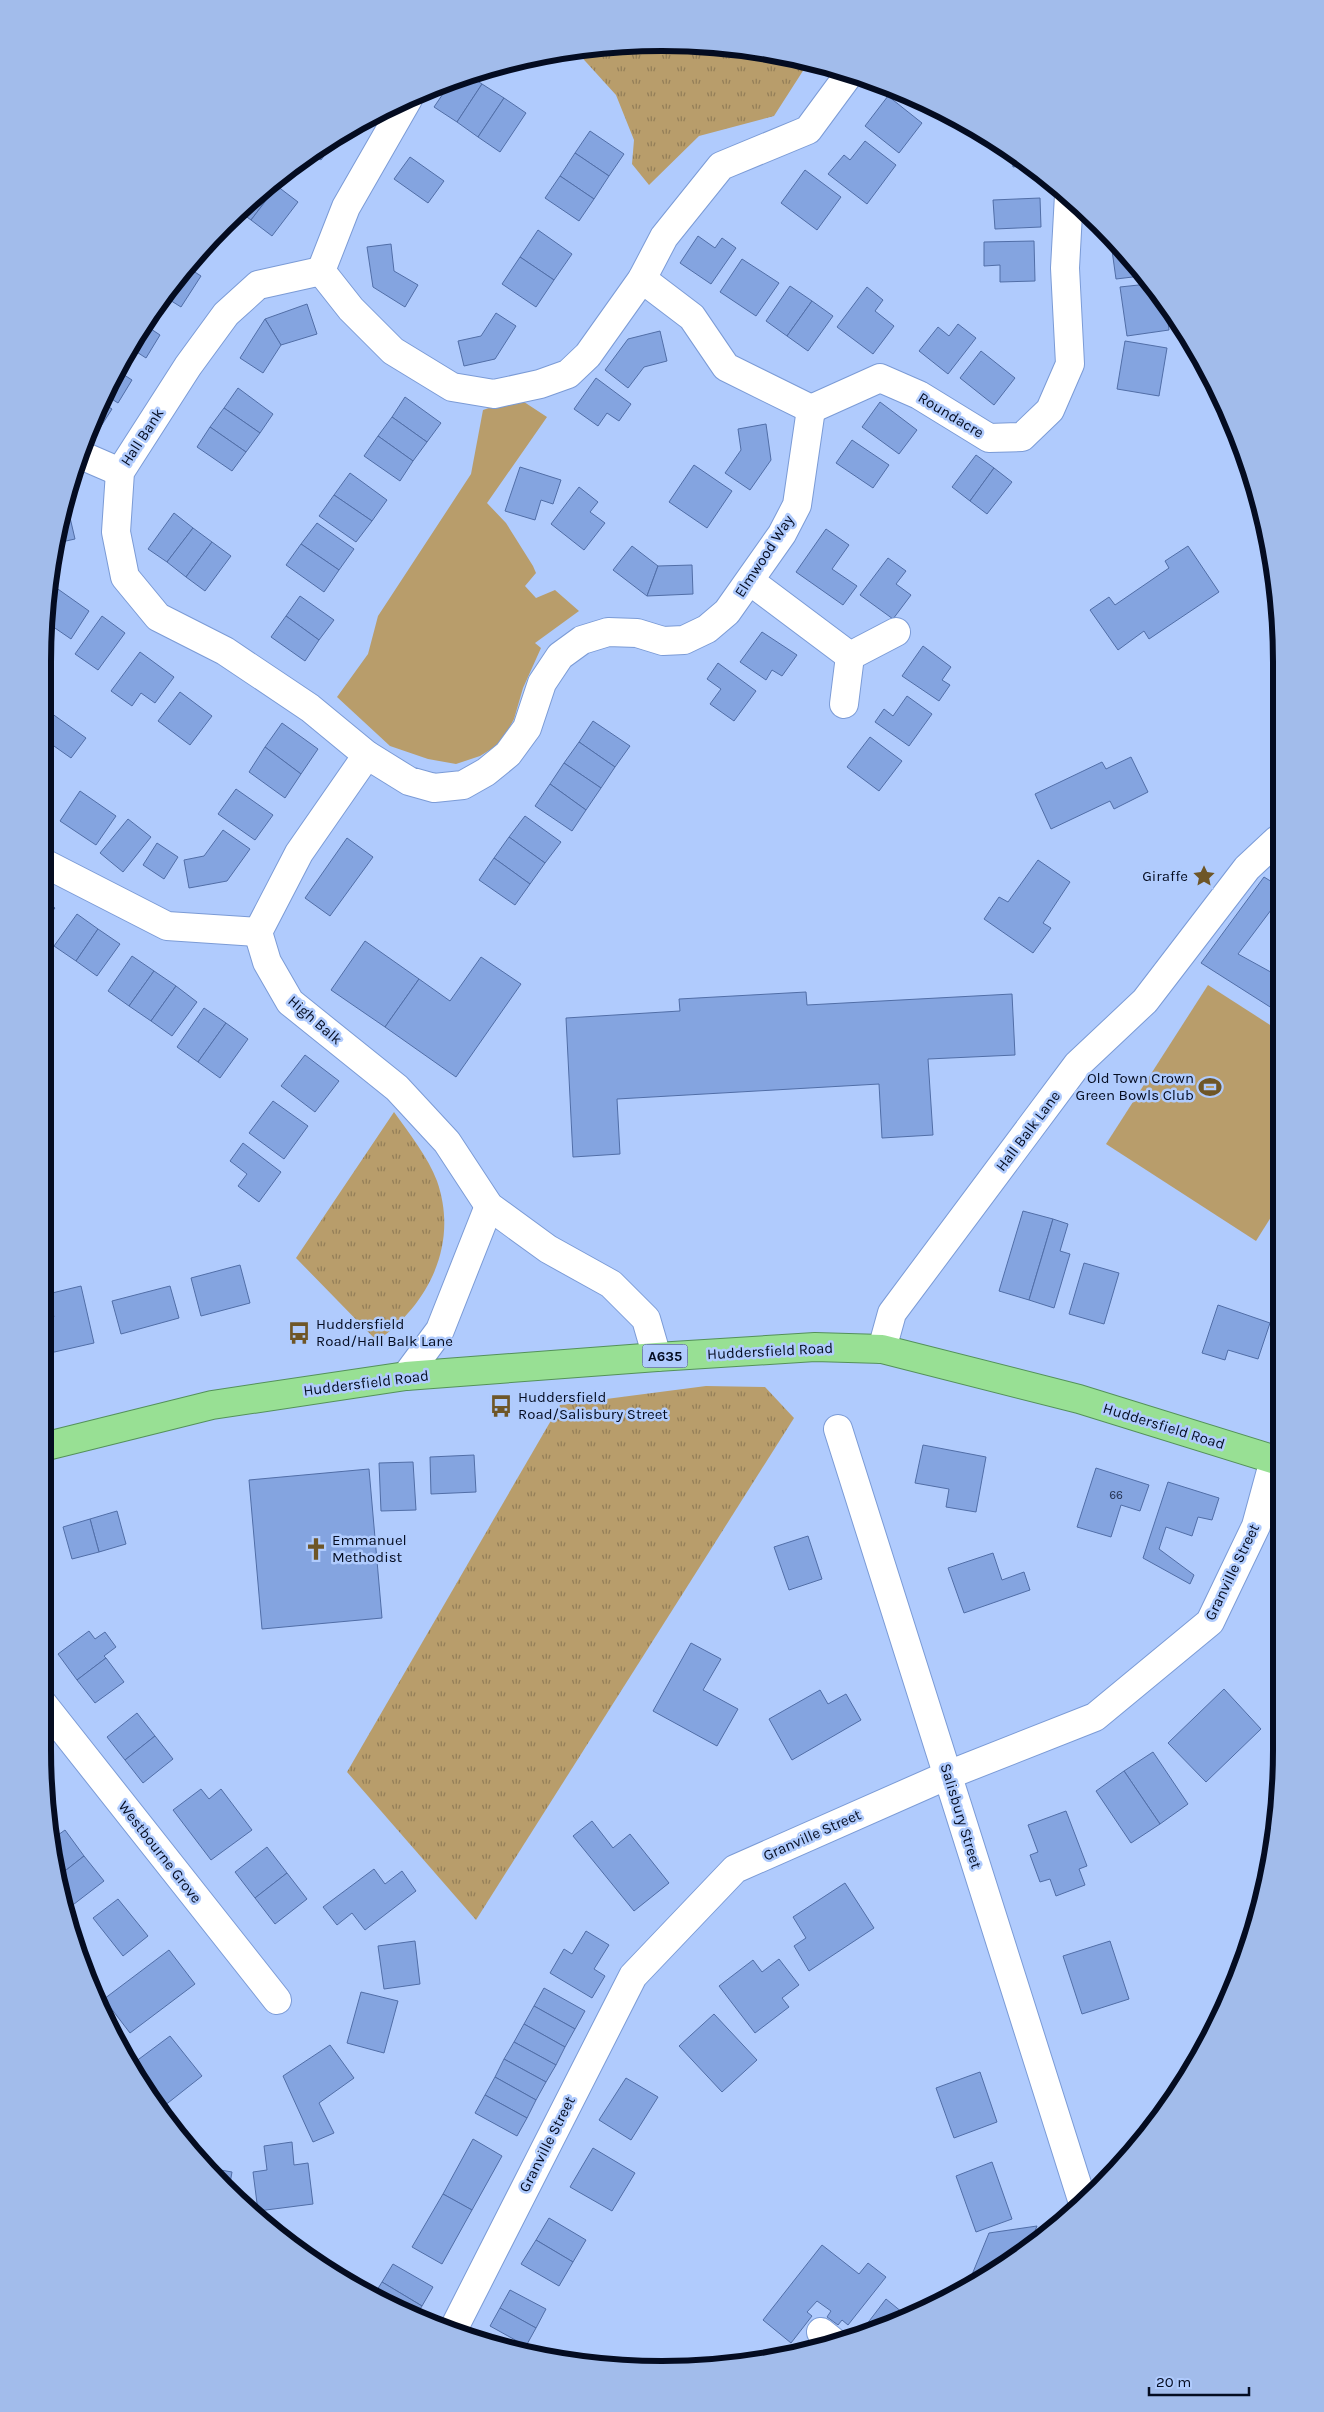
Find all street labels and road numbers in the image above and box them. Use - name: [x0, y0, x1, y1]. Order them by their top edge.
- street label: Roundacre: [915, 388, 987, 442]
- street label: Hall Bank: [117, 405, 167, 469]
- street label: Elmwood Way: [731, 511, 797, 601]
- street label: High Balk: [284, 992, 346, 1048]
- street label: Hall Balk Lane: [992, 1087, 1064, 1175]
- street label: Huddersfield Road: [706, 1339, 834, 1363]
- road number: A635: [642, 1344, 688, 1368]
- street label: Huddersfield Road: [302, 1366, 430, 1400]
- street label: Huddersfield Road: [1101, 1399, 1227, 1453]
- street label: Granville Street: [1201, 1520, 1263, 1623]
- street label: Salisbury Street: [936, 1761, 986, 1871]
- street label: Westbourne Grove: [115, 1797, 205, 1907]
- street label: Granville Street: [760, 1805, 864, 1865]
- street label: Granville Street: [515, 2093, 579, 2195]

